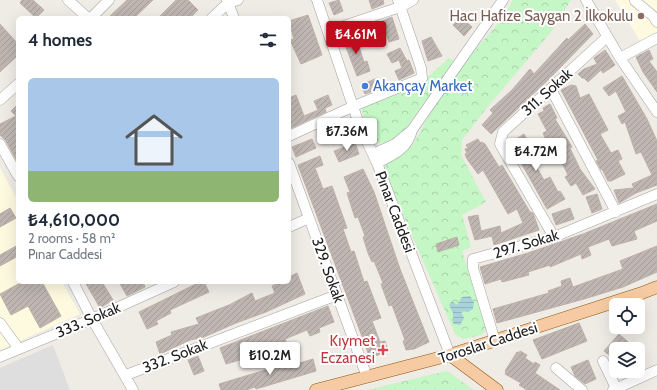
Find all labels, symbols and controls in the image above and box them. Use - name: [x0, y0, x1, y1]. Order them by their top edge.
- place label: Hacı Hafize Saygan 2 İlkokulu: [450, 6, 633, 25]
- marker: Hacı Hafize Saygan 2 İlkokulu: [636, 11, 646, 21]
- pin: ₺4.61M: [323, 21, 389, 55]
- text: ₺4.61M: [335, 26, 377, 42]
- icon: filters: [257, 29, 279, 51]
- text: 4 homes: [28, 30, 92, 50]
- street label: 311. Sokak: [518, 64, 576, 119]
- place label: Akançay Market: [373, 77, 472, 95]
- marker: Akançay Market: [360, 81, 370, 91]
- icon: home: [118, 104, 190, 176]
- pin: ₺7.36M: [314, 118, 380, 152]
- text: ₺7.36M: [326, 123, 368, 139]
- pin: ₺4.72M: [503, 138, 569, 172]
- text: ₺4.72M: [514, 143, 558, 159]
- street label: Pınar Caddesi: [371, 169, 419, 255]
- text: ₺4,610,000: [28, 210, 120, 230]
- street label: 297. Sokak: [491, 225, 561, 262]
- text: 2 rooms · 58 m²: [28, 230, 115, 246]
- street label: 329. Sokak: [308, 235, 348, 305]
- text: Pınar Caddesi: [28, 246, 102, 262]
- street label: 333. Sokak: [53, 298, 123, 342]
- map controls: [609, 298, 645, 378]
- button: locate: [609, 298, 645, 334]
- street label: Toroslar Caddesi: [436, 319, 540, 367]
- place label: Kıymet Eczanesi: [320, 332, 375, 367]
- street label: 332. Sokak: [140, 335, 210, 377]
- pin: ₺10.2M: [237, 342, 303, 376]
- button: layers: [609, 342, 645, 378]
- marker: Kıymet Eczanesi: [378, 345, 388, 355]
- text: ₺10.2M: [249, 347, 291, 363]

